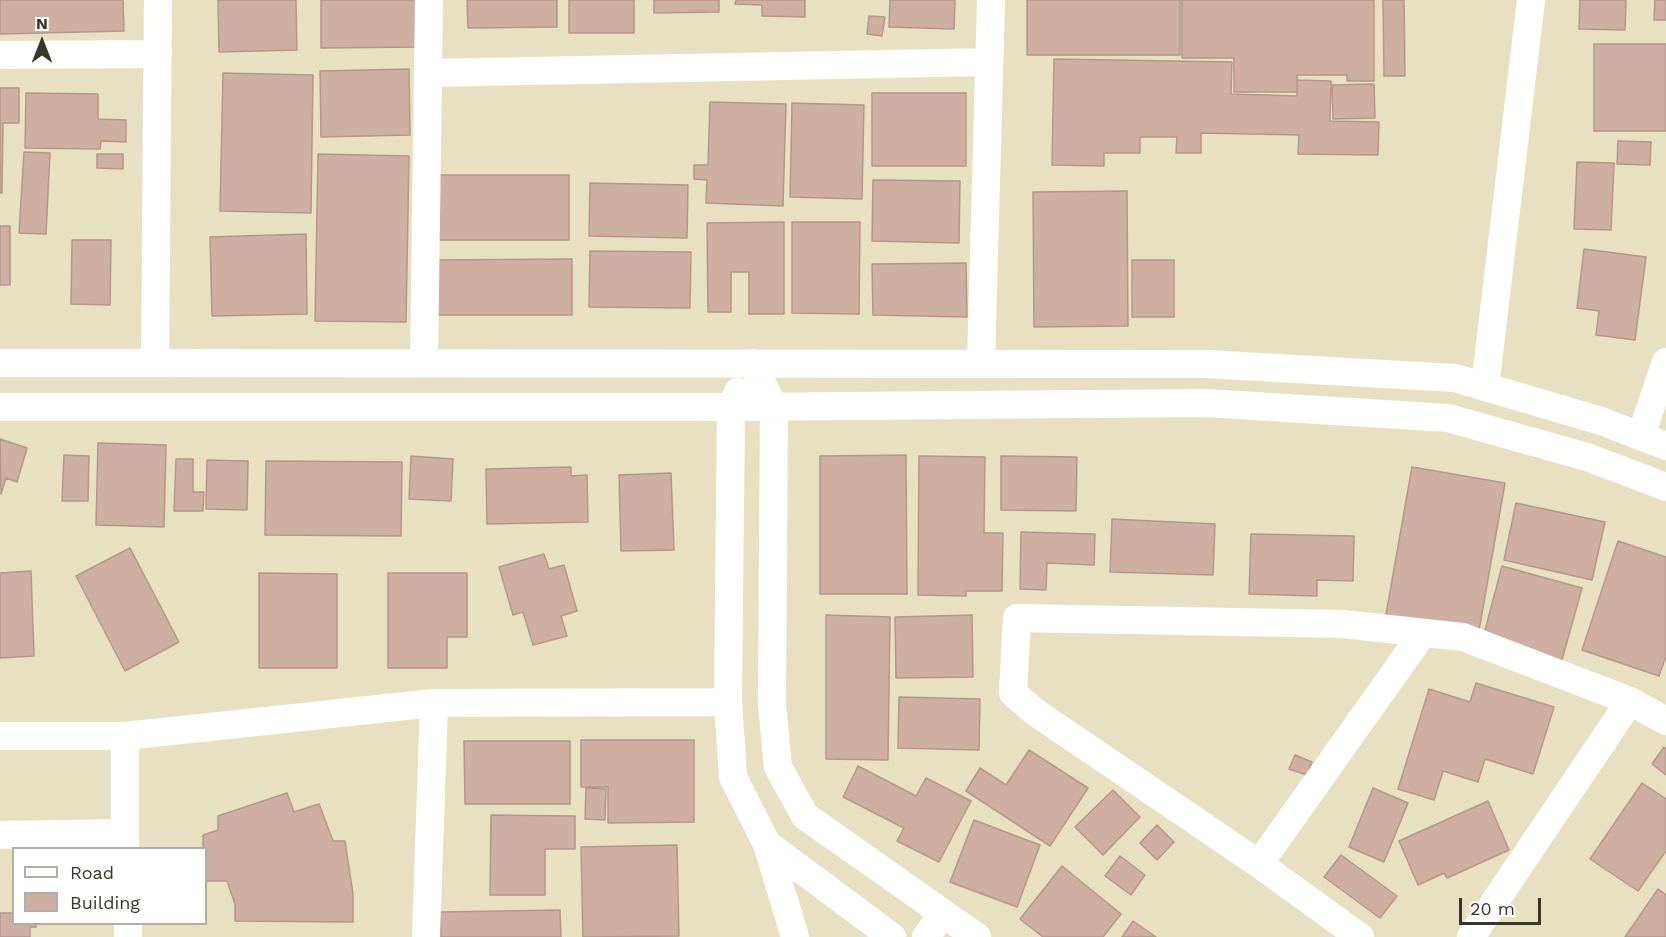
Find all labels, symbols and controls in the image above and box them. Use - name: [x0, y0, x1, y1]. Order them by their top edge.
- north arrow: [12, 12, 72, 72]
- text: N: [36, 14, 48, 33]
- legend: [12, 847, 207, 925]
- text: Road: [70, 862, 114, 883]
- scale bar: [1462, 886, 1544, 924]
- text: Building: [70, 892, 140, 913]
- text: 20 m: [1470, 898, 1515, 919]

